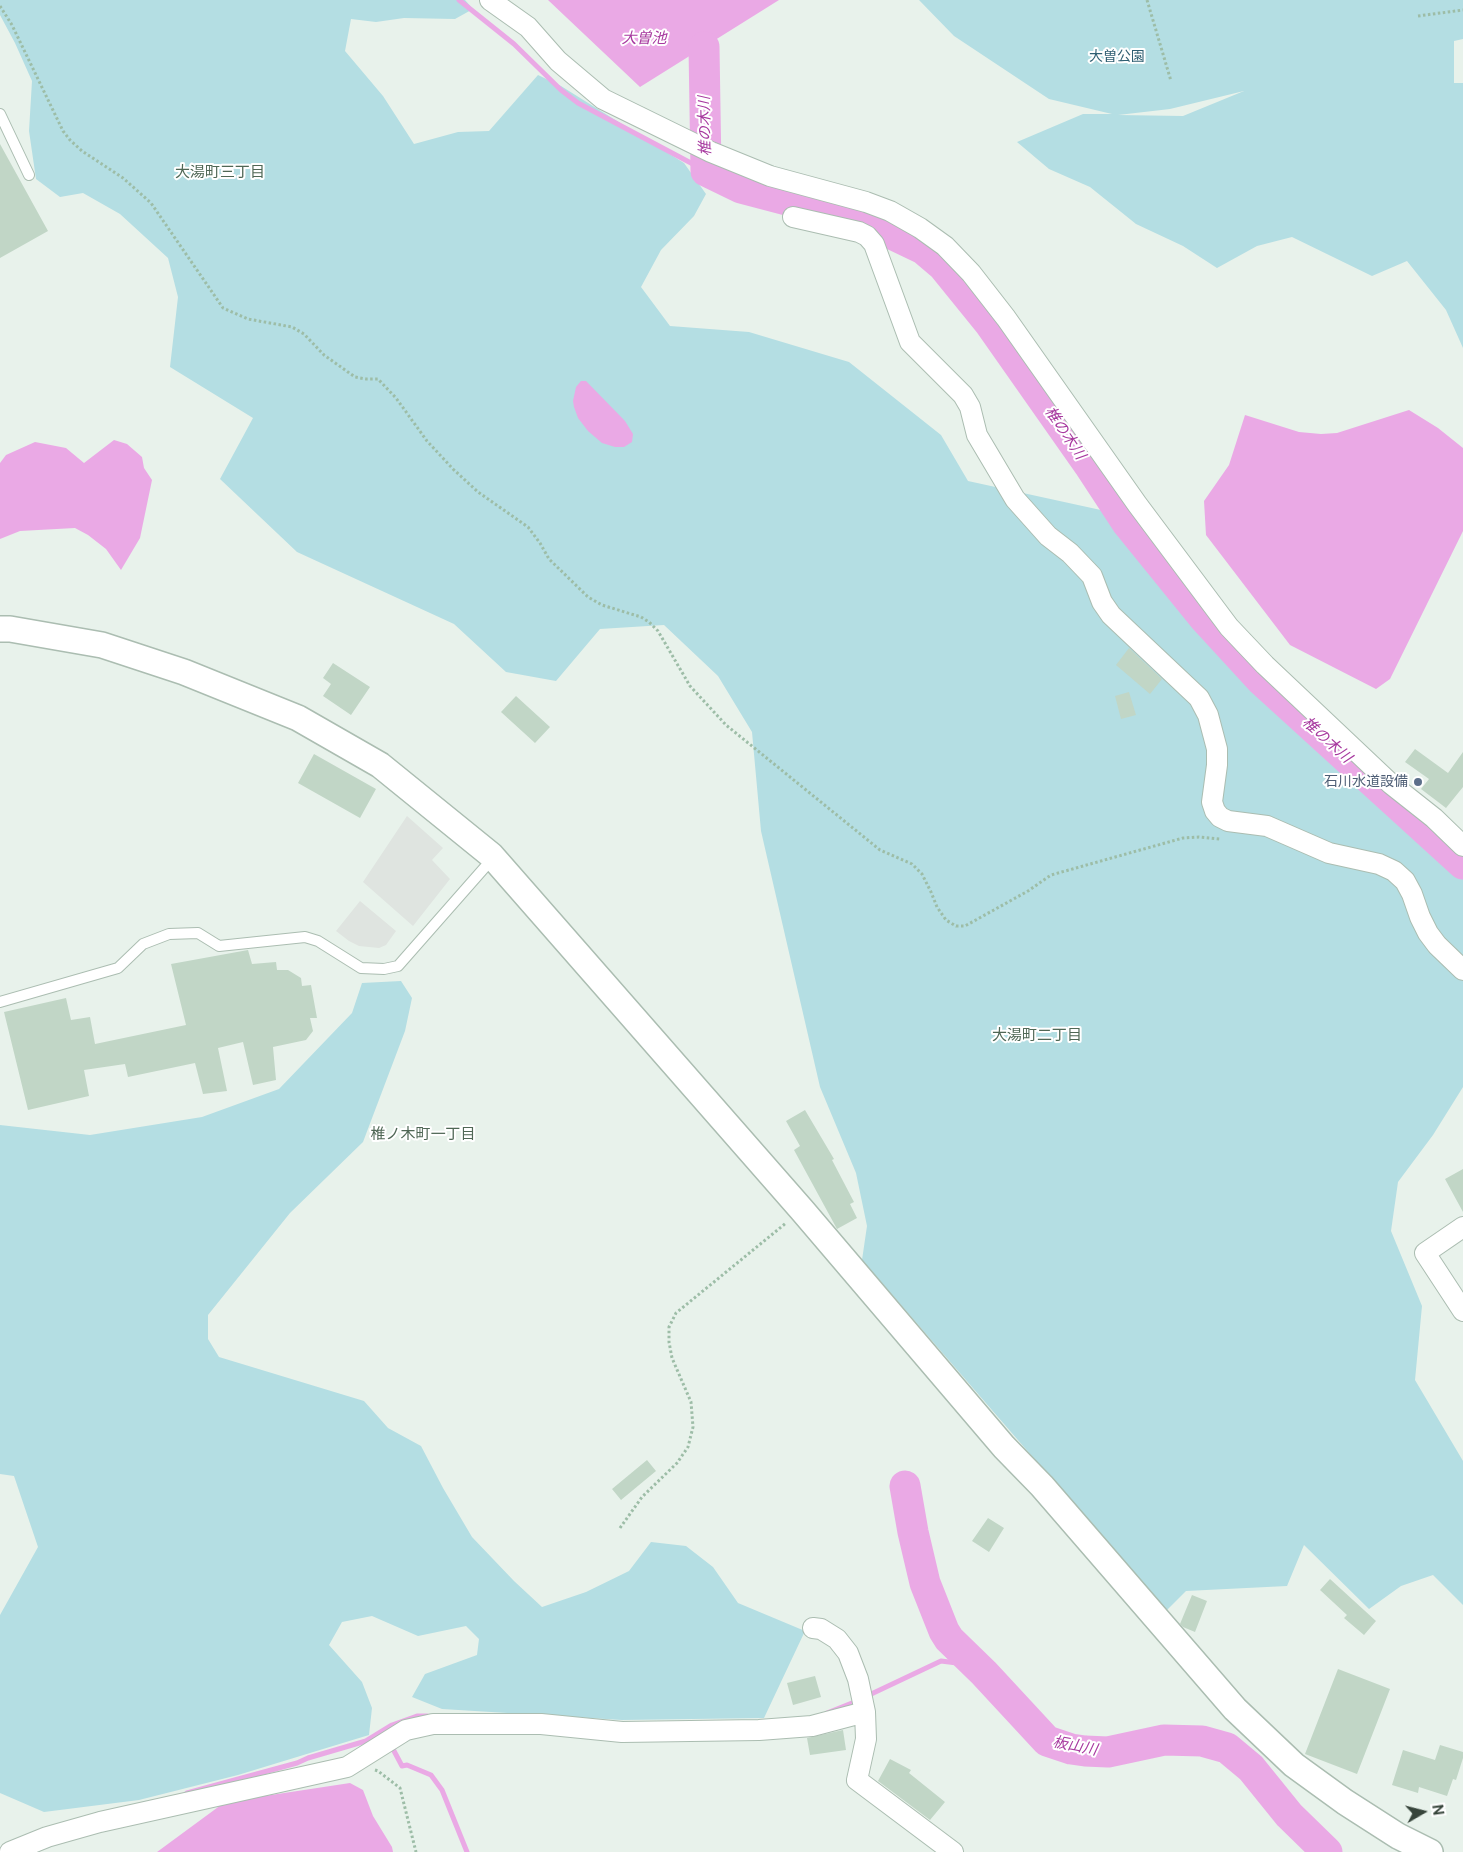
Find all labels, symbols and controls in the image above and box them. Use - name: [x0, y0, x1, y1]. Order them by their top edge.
- water label: 大曽池: [622, 29, 666, 47]
- park label: 大曽公園: [1089, 49, 1145, 65]
- water label: 椎の木川: [695, 96, 715, 156]
- district label: 大湯町三丁目: [175, 163, 265, 181]
- water label: 椎の木川: [1041, 403, 1089, 463]
- water label: 椎の木川: [1299, 713, 1355, 767]
- place label: 石川水道設備: [1324, 774, 1408, 790]
- marker: 石川水道設備: [1412, 776, 1424, 788]
- district label: 大湯町二丁目: [992, 1026, 1082, 1044]
- district label: 椎ノ木町一丁目: [371, 1125, 475, 1143]
- water label: 板山川: [1051, 1733, 1099, 1759]
- north arrow: [1398, 1787, 1448, 1837]
- text: N: [1429, 1803, 1447, 1816]

